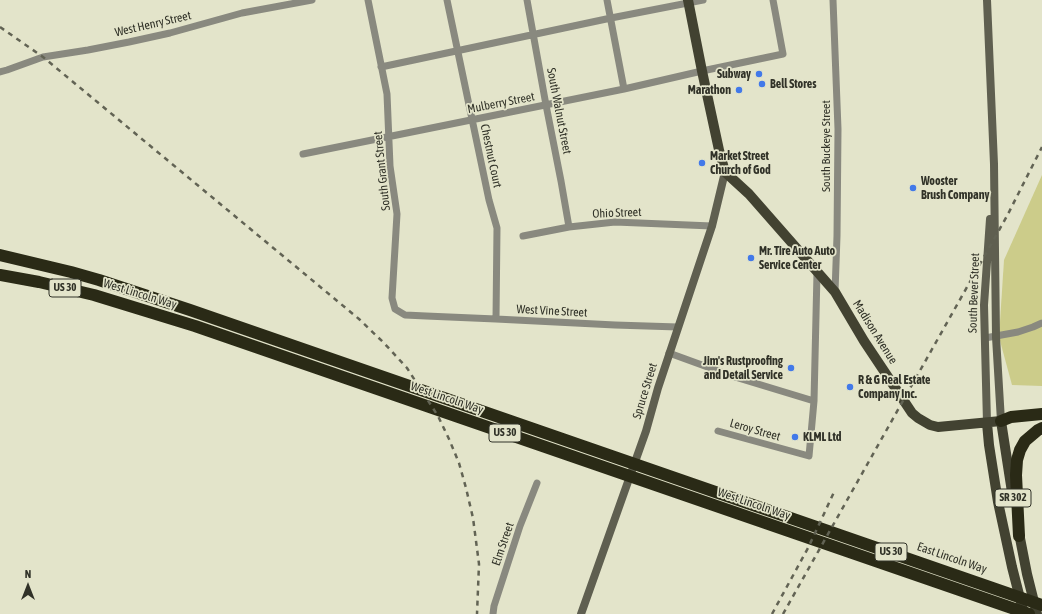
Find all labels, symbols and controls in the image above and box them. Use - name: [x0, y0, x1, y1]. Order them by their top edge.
- street label: West Henry Street: [113, 8, 193, 40]
- street label: South Walnut Street: [544, 67, 574, 155]
- place label: Subway: [717, 67, 751, 81]
- marker: Subway: [754, 69, 764, 79]
- place label: Bell Stores: [770, 77, 816, 91]
- marker: Bell Stores: [757, 79, 767, 89]
- place label: Marathon: [688, 83, 731, 97]
- marker: Marathon: [734, 85, 744, 95]
- street label: Mulberry Street: [466, 89, 536, 117]
- street label: South Buckeye Street: [819, 100, 833, 192]
- street label: Chestnut Court: [477, 123, 505, 189]
- street label: South Grant Street: [371, 131, 393, 211]
- place label: Market Street Church of God: [710, 149, 771, 177]
- marker: Market Street Church of God: [697, 158, 707, 168]
- place label: Wooster Brush Company: [921, 174, 989, 202]
- marker: Wooster Brush Company: [908, 183, 918, 193]
- street label: Ohio Street: [592, 205, 642, 221]
- place label: Mr. Tire Auto Auto Service Center: [759, 244, 835, 272]
- marker: Mr. Tire Auto Auto Service Center: [746, 253, 756, 263]
- street label: South Bever Street: [965, 253, 983, 333]
- street label: West Lincoln Way: [102, 276, 178, 312]
- road number: US 30: [49, 279, 81, 297]
- street label: Madison Avenue: [850, 297, 900, 367]
- street label: West Vine Street: [516, 302, 588, 320]
- place label: Jim's Rustproofing and Detail Service: [703, 354, 783, 382]
- street label: Spruce Street: [630, 361, 660, 421]
- marker: Jim's Rustproofing and Detail Service: [786, 363, 796, 373]
- place label: R & G Real Estate Company Inc.: [858, 373, 931, 401]
- street label: West Lincoln Way: [409, 379, 485, 417]
- marker: R & G Real Estate Company Inc.: [845, 382, 855, 392]
- street label: Leroy Street: [728, 416, 782, 444]
- road number: US 30: [489, 424, 521, 442]
- place label: KLML Ltd: [803, 430, 842, 444]
- marker: KLML Ltd: [790, 432, 800, 442]
- street label: West Lincoln Way: [716, 485, 792, 523]
- road number: SR 302: [995, 489, 1031, 507]
- street label: Elm Street: [489, 520, 517, 568]
- street label: East Lincoln Way: [915, 539, 989, 577]
- road number: US 30: [875, 543, 907, 561]
- north arrow: [8, 566, 48, 606]
- text: N: [25, 568, 31, 580]

